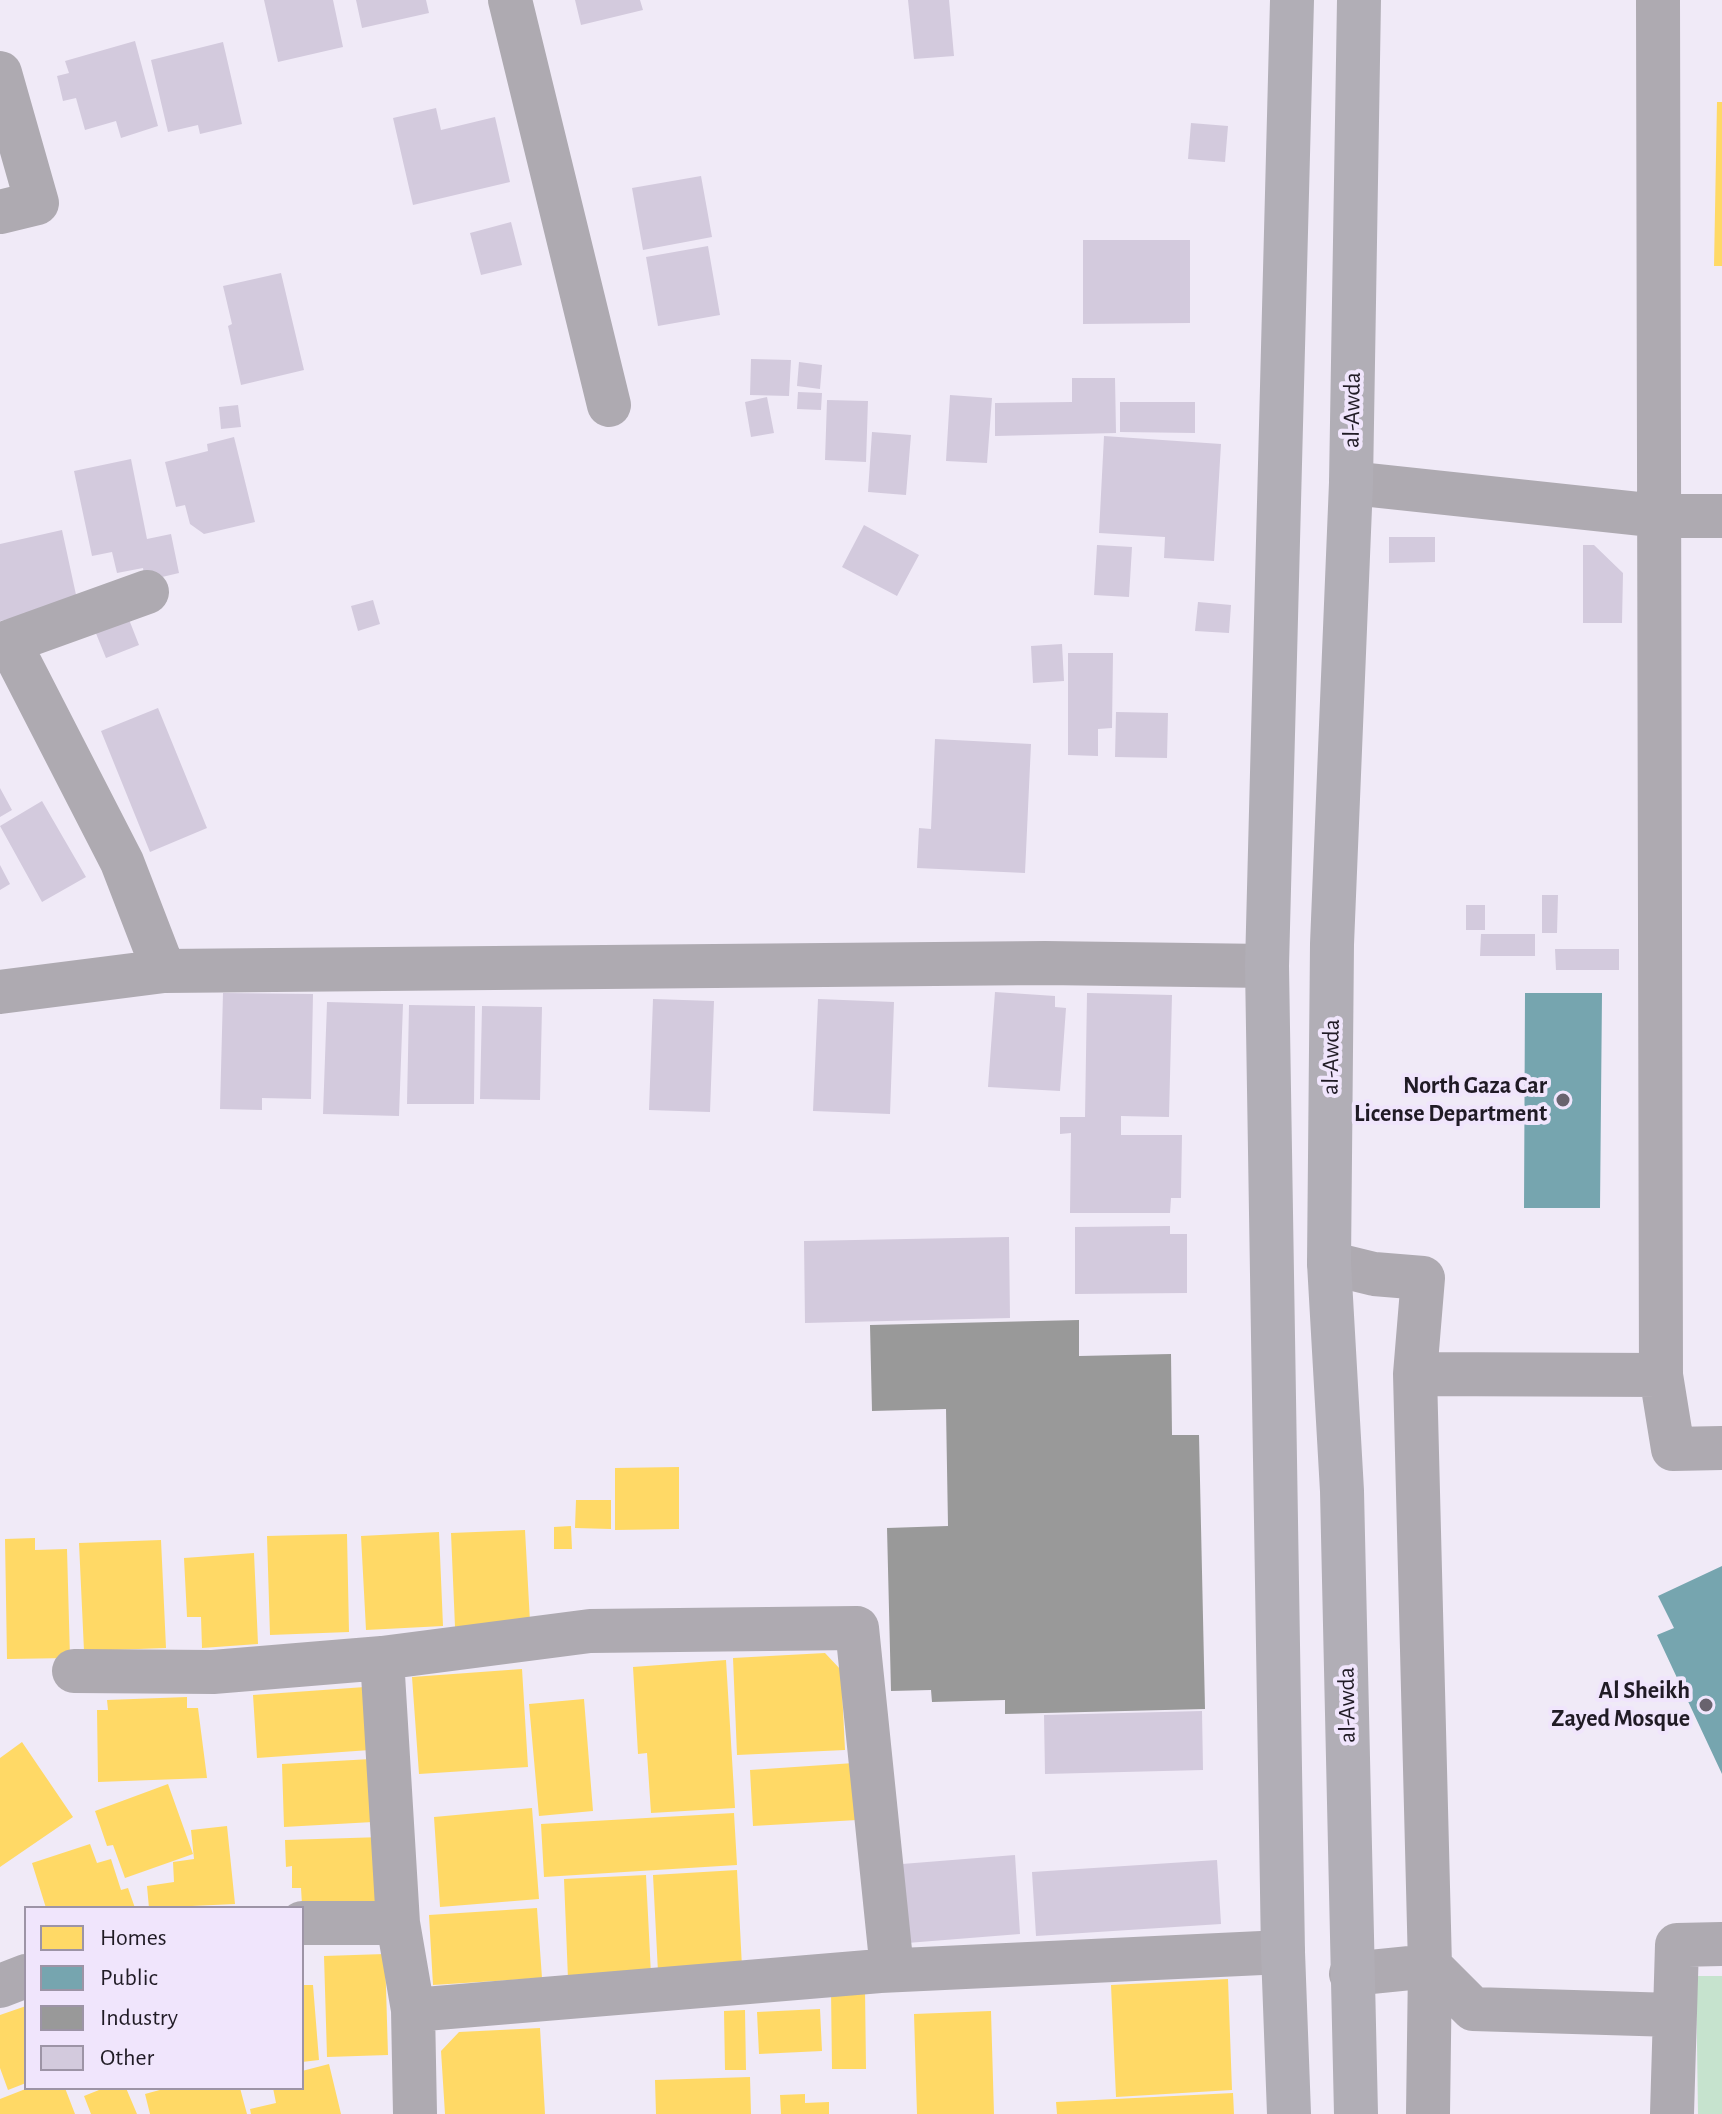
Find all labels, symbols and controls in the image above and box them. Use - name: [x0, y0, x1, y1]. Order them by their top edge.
- street label: al-Awda: [1337, 372, 1367, 448]
- street label: al-Awda: [1316, 1019, 1346, 1095]
- place label: North Gaza Car License Department: [1354, 1072, 1547, 1128]
- marker: North Gaza Car License Department: [1554, 1091, 1572, 1109]
- street label: al-Awda: [1332, 1667, 1362, 1743]
- place label: Al Sheikh Zayed Mosque: [1551, 1677, 1690, 1733]
- marker: Al Sheikh Zayed Mosque: [1697, 1696, 1715, 1714]
- legend: [24, 1906, 304, 2090]
- text: Homes: [100, 1926, 167, 1950]
- text: Public: [100, 1966, 158, 1990]
- text: Industry: [100, 2006, 178, 2030]
- text: Other: [100, 2046, 154, 2070]

